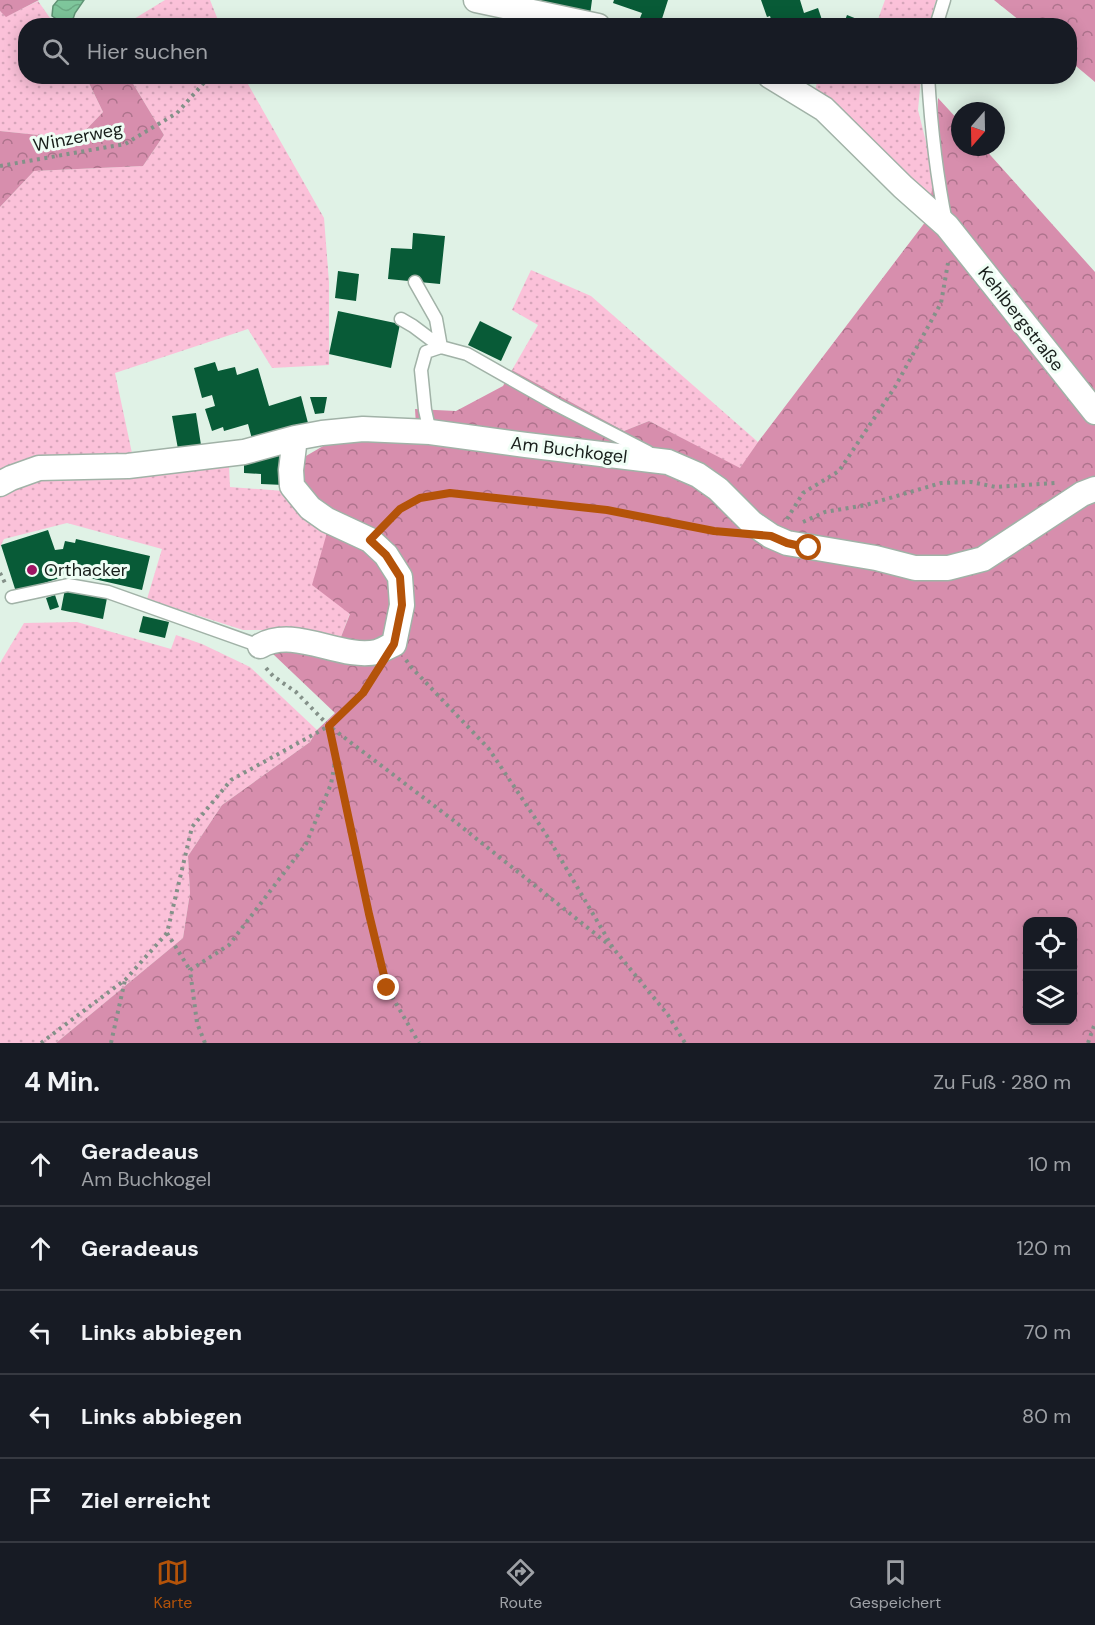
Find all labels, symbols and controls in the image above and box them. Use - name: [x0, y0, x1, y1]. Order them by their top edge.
- search box: [18, 18, 1077, 84]
- icon: search: [39, 35, 72, 68]
- text: Hier suchen: [87, 37, 208, 66]
- north arrow: [951, 102, 1005, 156]
- street label: Winzerweg: [31, 117, 125, 157]
- street label: Kehlbergstraße: [973, 262, 1069, 376]
- street label: Am Buchkogel: [509, 431, 629, 469]
- route start: [795, 534, 821, 560]
- place label: Orthacker: [44, 558, 128, 582]
- marker: Orthacker: [25, 563, 39, 577]
- map controls: [1023, 917, 1077, 1025]
- button: locate: [1023, 917, 1077, 971]
- button: layers: [1023, 971, 1077, 1025]
- route end: [373, 974, 399, 1000]
- text: 4 Min.: [24, 1065, 100, 1099]
- text: Zu Fuß · 280 m: [933, 1069, 1071, 1095]
- text: Geradeaus: [81, 1137, 199, 1166]
- icon: ahead: [24, 1148, 57, 1181]
- text: 10 m: [1028, 1151, 1071, 1177]
- text: Am Buchkogel: [81, 1166, 211, 1192]
- icon: ahead: [24, 1232, 57, 1265]
- text: Geradeaus: [81, 1234, 199, 1263]
- text: 120 m: [1017, 1235, 1071, 1261]
- icon: left: [24, 1316, 57, 1349]
- text: Links abbiegen: [81, 1318, 242, 1347]
- text: 70 m: [1024, 1319, 1071, 1345]
- icon: left: [24, 1400, 57, 1433]
- text: Links abbiegen: [81, 1402, 242, 1431]
- text: 80 m: [1022, 1403, 1071, 1429]
- icon: arrive: [24, 1484, 57, 1517]
- text: Ziel erreicht: [81, 1486, 211, 1515]
- tab: Karte: [154, 1556, 192, 1613]
- tab: Route: [500, 1556, 542, 1613]
- tab: Gespeichert: [850, 1556, 941, 1613]

